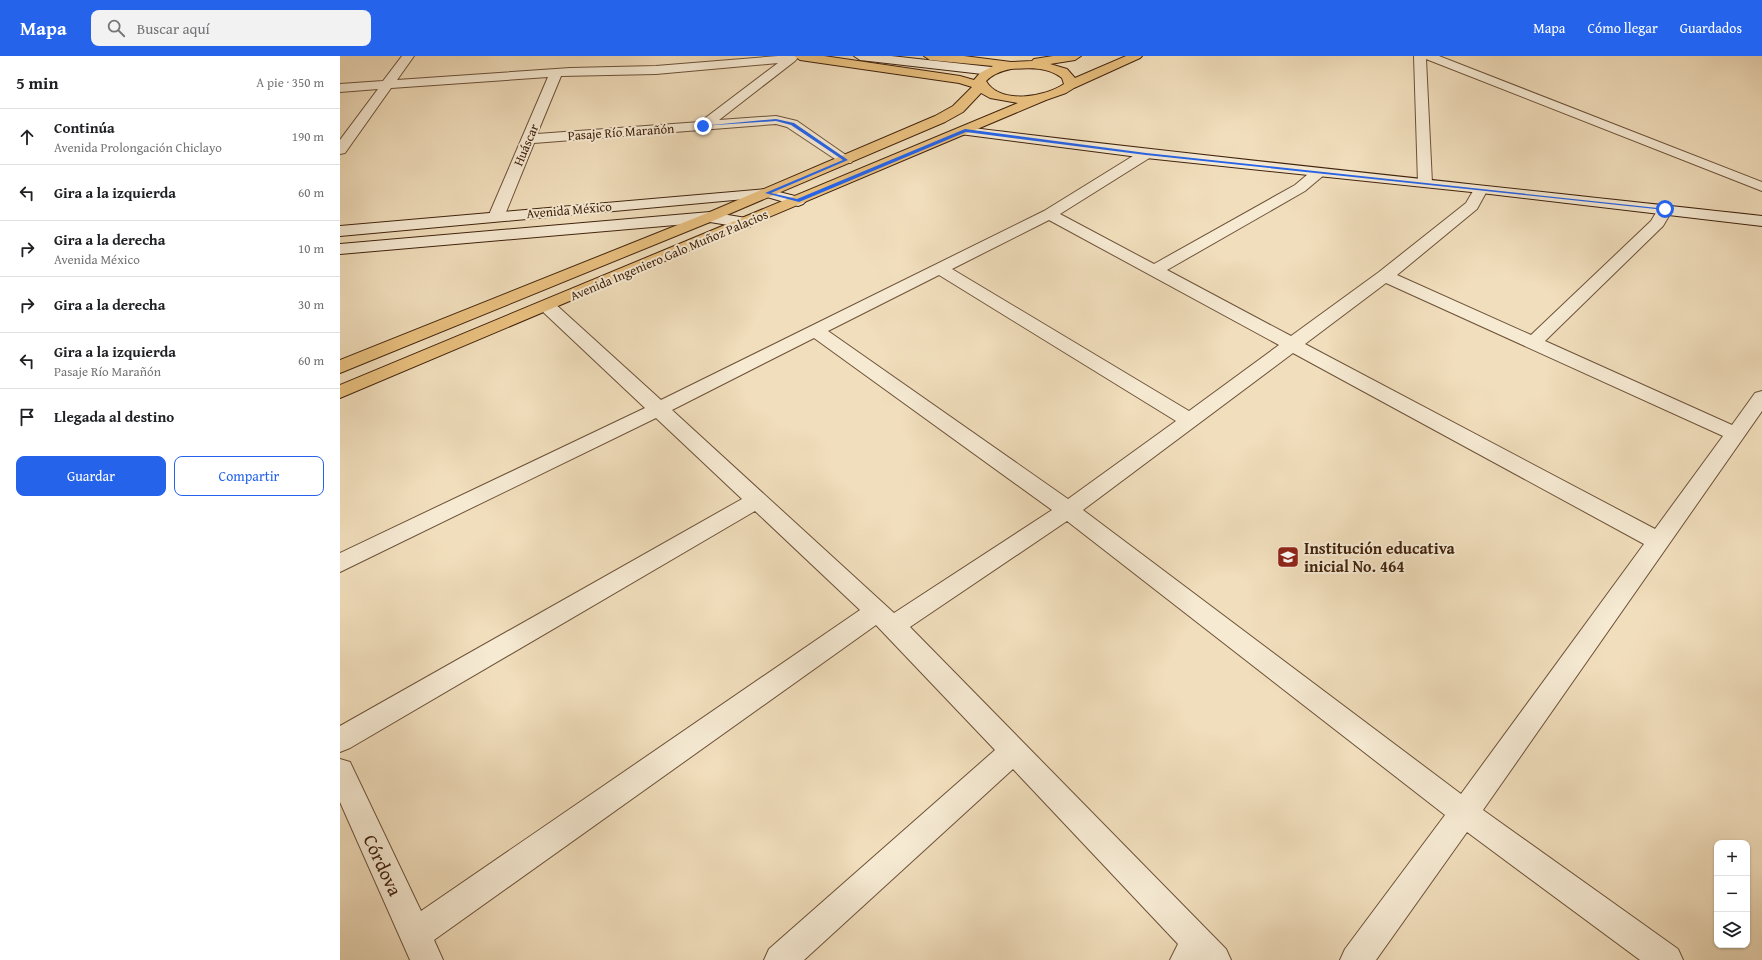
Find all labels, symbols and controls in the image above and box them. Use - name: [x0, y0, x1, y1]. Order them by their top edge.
- search box: [91, 10, 371, 46]
- text: Mapa: [20, 14, 67, 42]
- icon: search: [105, 17, 127, 39]
- text: Buscar aquí: [137, 18, 210, 39]
- text: Mapa: [1533, 18, 1565, 38]
- text: Cómo llegar: [1587, 18, 1658, 38]
- text: Guardados: [1680, 18, 1742, 38]
- text: 5 min: [16, 70, 58, 95]
- text: A pie · 350 m: [256, 73, 324, 92]
- text: Continúa: [54, 117, 115, 138]
- route end: [694, 117, 712, 135]
- street label: Pasaje Río Marañón: [567, 119, 676, 145]
- street label: Huáscar: [509, 120, 544, 169]
- icon: ahead: [16, 126, 38, 148]
- text: 190 m: [292, 127, 324, 146]
- text: Avenida Prolongación Chiclayo: [54, 138, 222, 157]
- icon: left: [16, 182, 38, 204]
- text: Gira a la izquierda: [54, 182, 176, 203]
- text: 60 m: [298, 183, 324, 202]
- street label: Avenida México: [525, 197, 613, 223]
- route start: [1656, 200, 1674, 218]
- street label: Avenida Ingeniero Galo Muñoz Palacios: [567, 205, 771, 305]
- text: Gira a la derecha: [54, 229, 165, 250]
- icon: right: [16, 238, 38, 260]
- text: 10 m: [298, 239, 324, 258]
- text: Avenida México: [54, 250, 140, 269]
- icon: right: [16, 294, 38, 316]
- text: Gira a la derecha: [54, 294, 165, 315]
- text: 30 m: [298, 295, 324, 314]
- text: Gira a la izquierda: [54, 341, 176, 362]
- icon: left: [16, 350, 38, 372]
- text: 60 m: [298, 351, 324, 370]
- text: Pasaje Río Marañón: [54, 362, 161, 381]
- icon: arrive: [16, 406, 38, 428]
- text: Llegada al destino: [54, 406, 174, 427]
- button: Guardar: [16, 456, 166, 496]
- button: Compartir: [174, 456, 324, 496]
- place label: Institución educativa inicial No. 464: [1304, 536, 1456, 578]
- school or university icon: Institución educativa inicial No. 464: [1275, 544, 1301, 570]
- street label: Córdova: [357, 830, 409, 900]
- map controls: [1714, 840, 1750, 948]
- button: +: [1714, 840, 1750, 876]
- button: −: [1714, 876, 1750, 912]
- button: layers: [1714, 912, 1750, 948]

